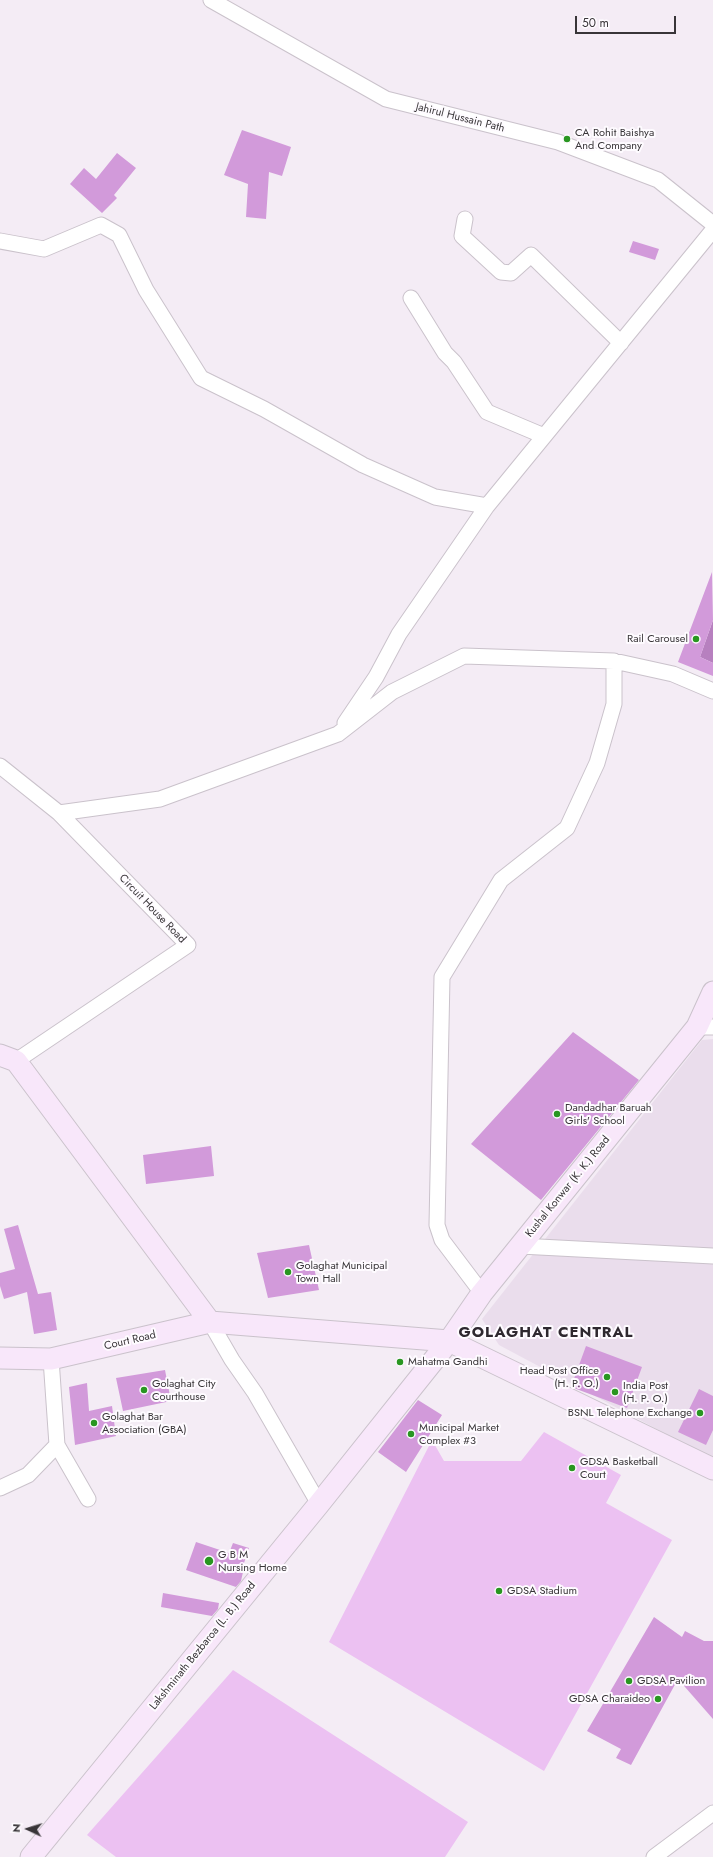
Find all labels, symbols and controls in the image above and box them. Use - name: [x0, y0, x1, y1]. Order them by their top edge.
- scale bar: [577, 8, 678, 34]
- text: 50 m: [582, 14, 609, 32]
- street label: Jahirul Hussain Path: [414, 101, 506, 135]
- place label: CA Rohit Baishya And Company: [575, 126, 654, 152]
- marker: CA Rohit Baishya And Company: [562, 134, 572, 144]
- place label: Rail Carousel: [627, 632, 688, 646]
- marker: Rail Carousel: [691, 634, 701, 644]
- street label: Circuit House Road: [116, 872, 188, 946]
- place label: Dandadhar Baruah Girls' School: [565, 1101, 652, 1127]
- marker: Dandadhar Baruah Girls' School: [552, 1109, 562, 1119]
- street label: Kushal Konwar (K. K.) Road: [523, 1134, 613, 1240]
- place label: Golaghat Municipal Town Hall: [296, 1259, 387, 1285]
- marker: Golaghat Municipal Town Hall: [283, 1267, 293, 1277]
- district label: GOLAGHAT CENTRAL: [459, 1324, 633, 1342]
- street label: Court Road: [103, 1329, 157, 1353]
- place label: Mahatma Gandhi: [408, 1355, 488, 1369]
- marker: Mahatma Gandhi: [395, 1357, 405, 1367]
- place label: Head Post Office (H. P. O.): [520, 1364, 599, 1390]
- marker: Head Post Office (H. P. O.): [602, 1372, 612, 1382]
- place label: Golaghat City Courthouse: [152, 1377, 216, 1403]
- place label: India Post (H. P. O.): [623, 1379, 668, 1405]
- marker: Golaghat City Courthouse: [139, 1385, 149, 1395]
- marker: India Post (H. P. O.): [610, 1387, 620, 1397]
- place label: BSNL Telephone Exchange: [568, 1406, 692, 1420]
- marker: BSNL Telephone Exchange: [695, 1408, 705, 1418]
- place label: Golaghat Bar Association (GBA): [102, 1410, 187, 1436]
- marker: Golaghat Bar Association (GBA): [89, 1418, 99, 1428]
- place label: Municipal Market Complex #3: [419, 1421, 499, 1447]
- marker: Municipal Market Complex #3: [406, 1429, 416, 1439]
- place label: GDSA Basketball Court: [580, 1455, 658, 1481]
- marker: GDSA Basketball Court: [567, 1463, 577, 1473]
- place label: G B M Nursing Home: [218, 1548, 287, 1574]
- marker: G B M Nursing Home: [203, 1555, 215, 1567]
- street label: Lakshminath Bezbaroa (L. B.) Road: [147, 1579, 259, 1713]
- place label: GDSA Stadium: [507, 1584, 577, 1598]
- marker: GDSA Stadium: [494, 1586, 504, 1596]
- place label: GDSA Pavilion: [637, 1674, 705, 1688]
- marker: GDSA Pavilion: [624, 1676, 634, 1686]
- place label: GDSA Charaideo: [569, 1692, 650, 1706]
- marker: GDSA Charaideo: [653, 1694, 663, 1704]
- north arrow: [8, 1809, 48, 1849]
- text: N: [8, 1823, 24, 1833]

